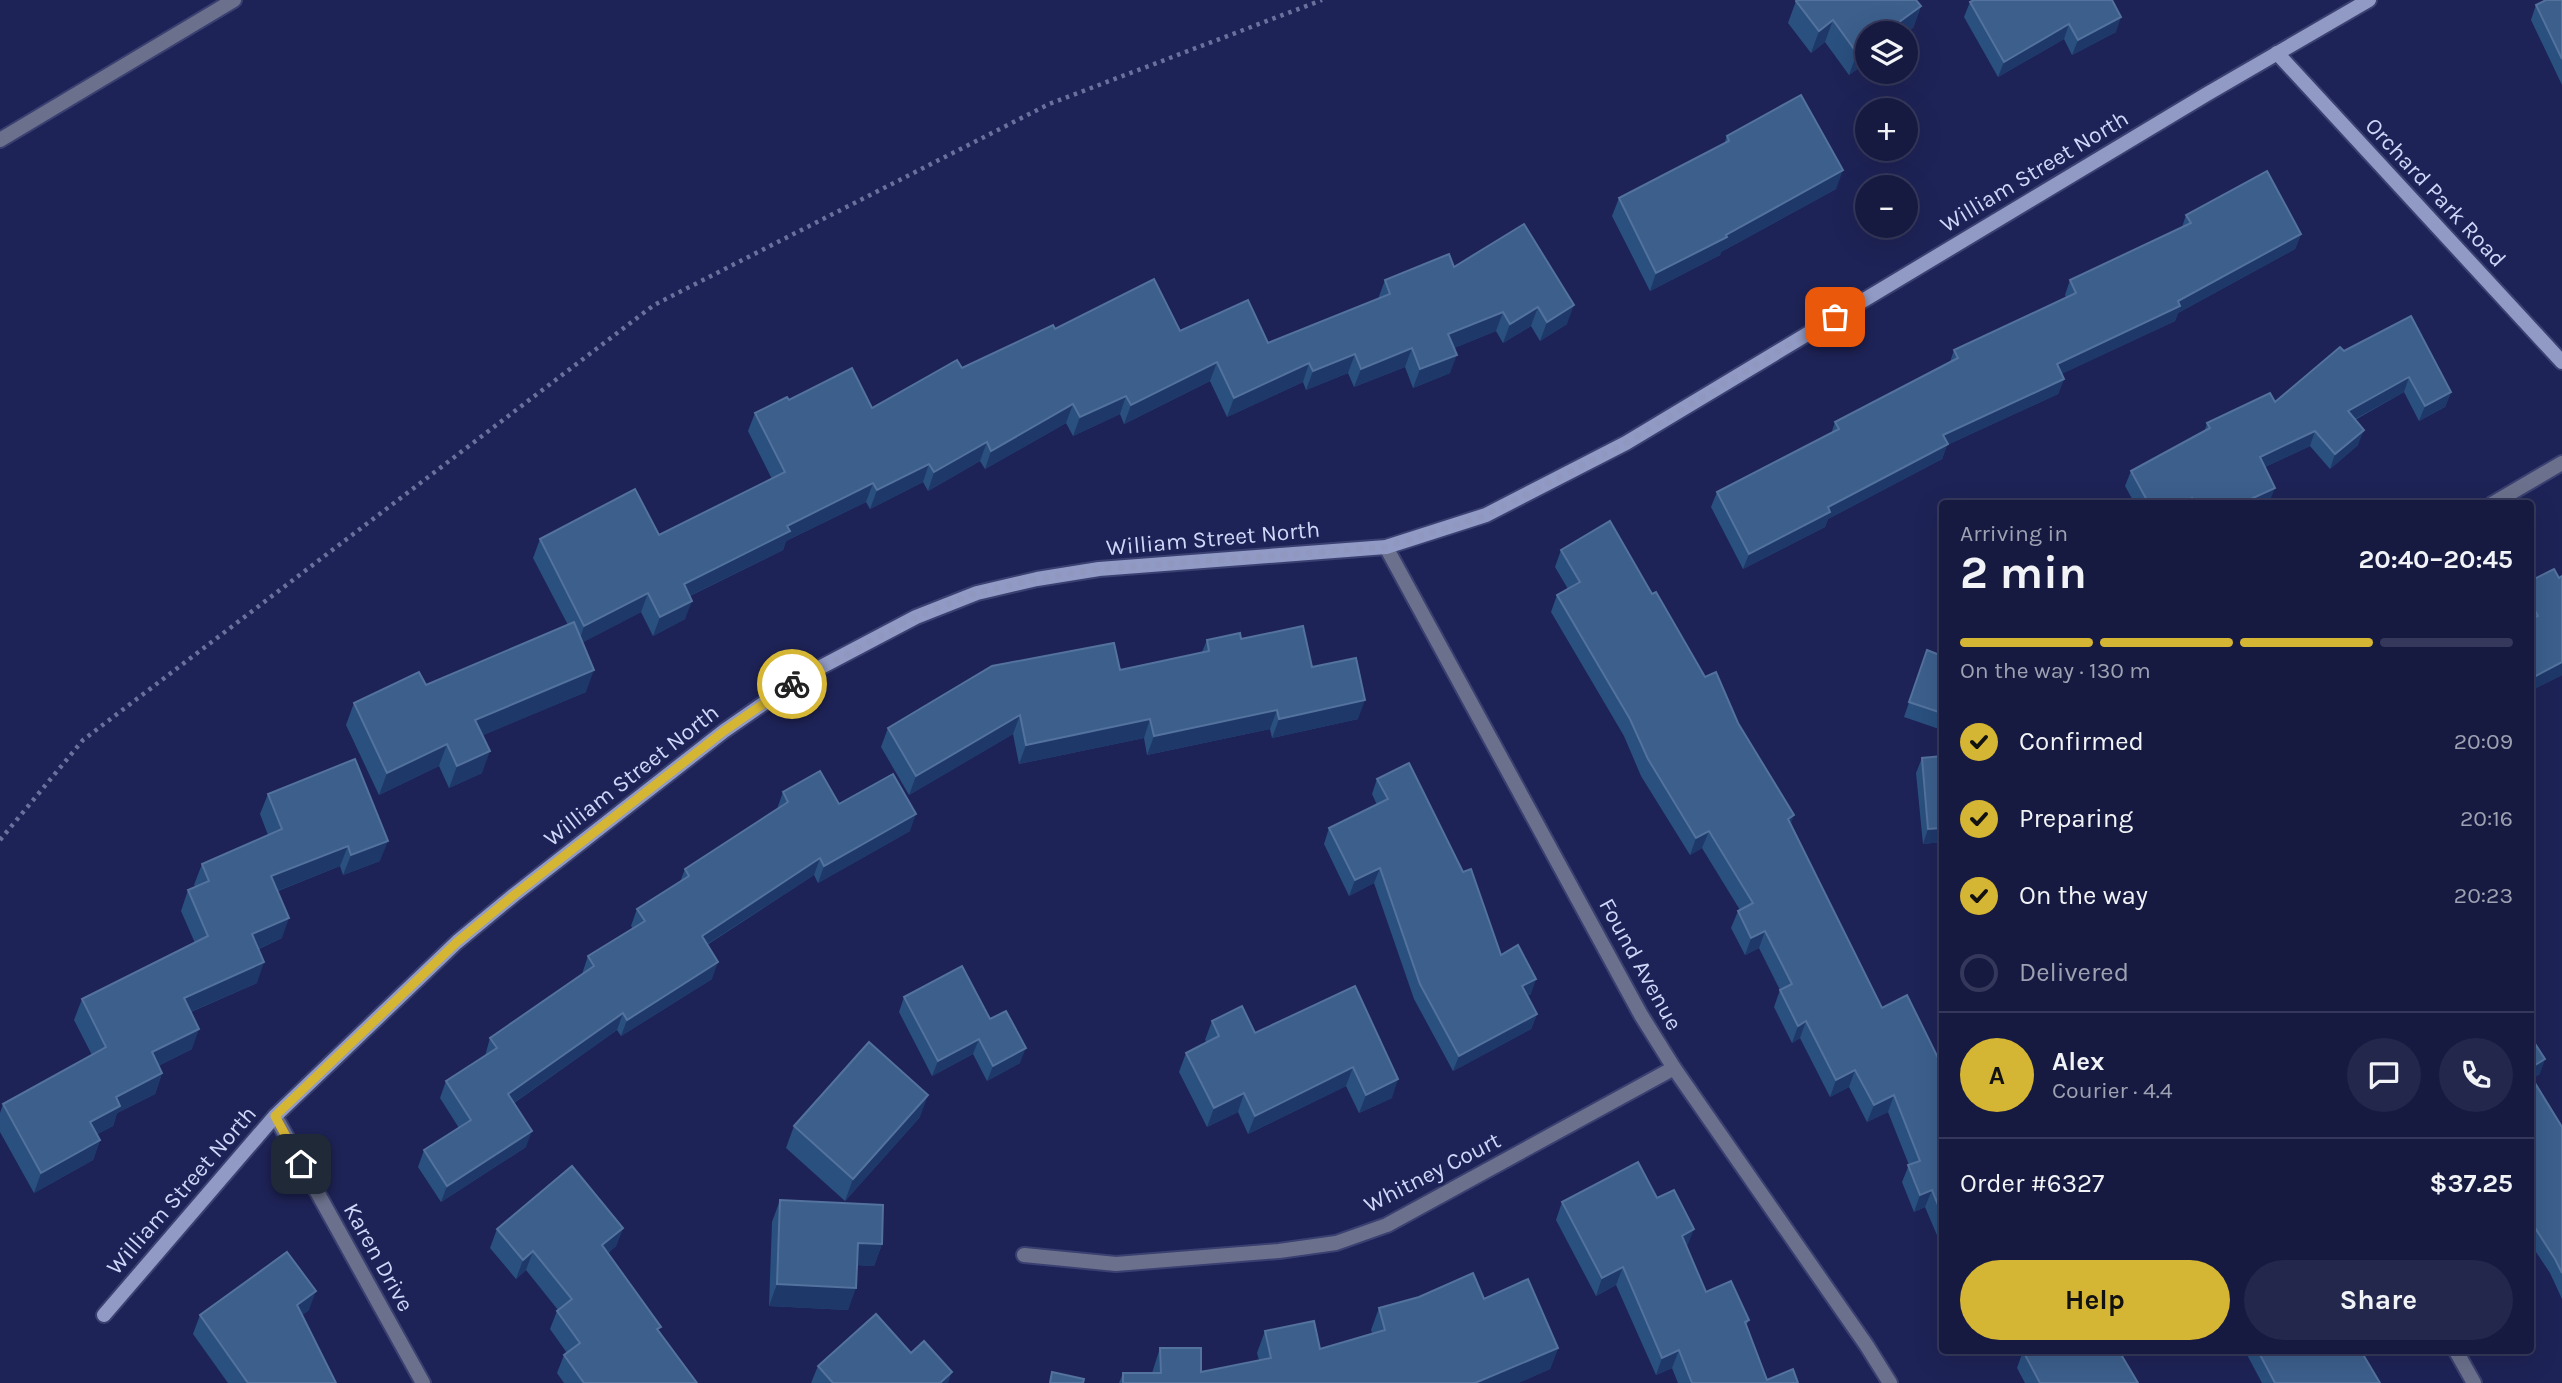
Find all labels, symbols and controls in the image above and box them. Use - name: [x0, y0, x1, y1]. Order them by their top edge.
- map controls: [1855, 21, 1918, 238]
- button: layers: [1855, 21, 1918, 84]
- button: +: [1855, 98, 1918, 161]
- street label: William Street North: [1935, 105, 2133, 238]
- street label: Orchard Park Road: [2360, 112, 2512, 273]
- button: −: [1855, 175, 1918, 238]
- pin: [1805, 287, 1865, 347]
- icon: bag: [1816, 298, 1854, 336]
- street label: William Street North: [1105, 516, 1321, 561]
- text: Arriving in: [1960, 520, 2068, 547]
- text: 20:40–20:45: [2358, 544, 2513, 575]
- text: 2 min: [1960, 546, 2087, 600]
- courier: [757, 649, 827, 719]
- text: On the way · 130 m: [1960, 657, 2151, 684]
- icon: bike: [773, 665, 811, 703]
- street label: William Street North: [538, 699, 724, 852]
- icon: check: [1960, 723, 1998, 761]
- text: Confirmed: [2019, 726, 2144, 757]
- text: 20:09: [2454, 728, 2513, 755]
- icon: check: [1960, 800, 1998, 838]
- text: Preparing: [2019, 803, 2133, 834]
- text: 20:16: [2460, 805, 2513, 832]
- icon: check: [1960, 877, 1998, 915]
- text: On the way: [2019, 880, 2148, 911]
- text: 20:23: [2454, 882, 2513, 909]
- street label: Found Avenue: [1593, 894, 1688, 1035]
- text: Delivered: [2019, 957, 2129, 988]
- button: chat: [2347, 1038, 2421, 1112]
- button: phone: [2439, 1038, 2513, 1112]
- text: Alex: [2052, 1046, 2104, 1077]
- text: A: [1989, 1060, 2005, 1091]
- text: Courier · 4.4: [2052, 1077, 2173, 1104]
- street label: William Street North: [101, 1101, 262, 1280]
- street label: Whitney Court: [1360, 1126, 1505, 1218]
- pin: [271, 1134, 331, 1194]
- icon: home: [282, 1145, 320, 1183]
- text: Order #6327: [1960, 1168, 2104, 1199]
- text: $37.25: [2430, 1168, 2513, 1199]
- street label: Karen Drive: [338, 1198, 419, 1316]
- button: Help: [1960, 1260, 2230, 1340]
- button: Share: [2244, 1260, 2513, 1340]

